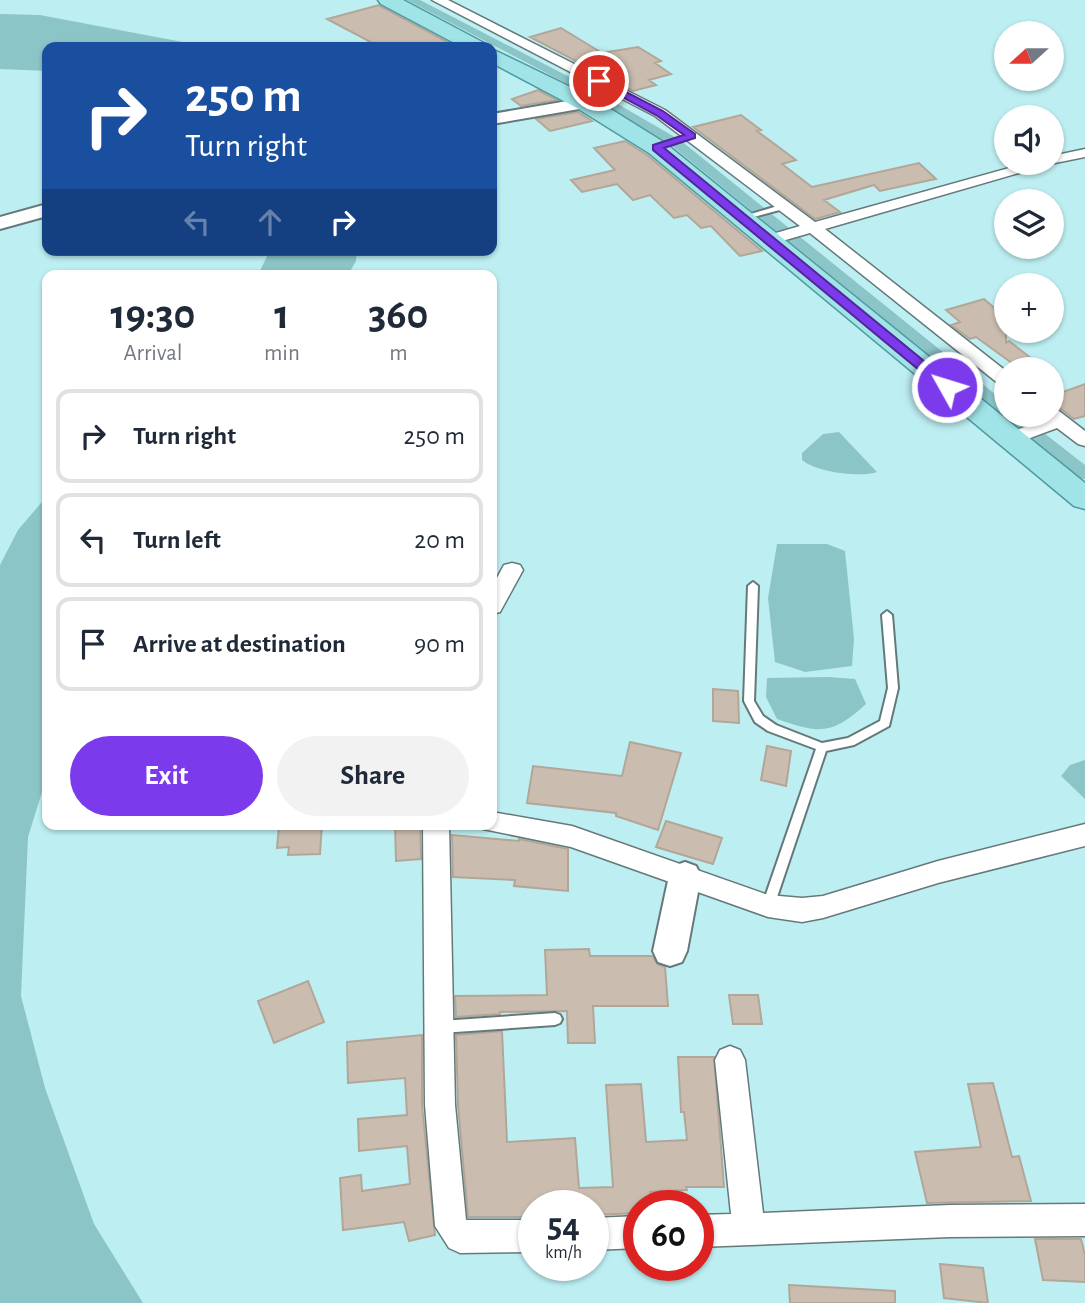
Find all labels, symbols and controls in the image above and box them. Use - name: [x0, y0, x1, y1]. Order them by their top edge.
- north arrow: [994, 21, 1064, 91]
- map controls: [994, 21, 1064, 427]
- pin: [569, 51, 629, 111]
- icon: arrive: [580, 62, 618, 100]
- icon: right: [70, 70, 161, 161]
- text: 250 m: [185, 72, 302, 121]
- button: sound: [994, 105, 1064, 175]
- text: Turn right: [185, 130, 307, 162]
- button: layers: [994, 189, 1064, 259]
- icon: left: [178, 203, 216, 241]
- icon: ahead: [251, 203, 289, 241]
- icon: right: [324, 203, 362, 241]
- button: +: [994, 273, 1064, 343]
- text: 19:30: [110, 294, 195, 336]
- text: 1: [274, 294, 289, 336]
- text: 360: [368, 294, 429, 336]
- text: Arrival: [123, 342, 183, 365]
- text: min: [264, 342, 300, 365]
- text: m: [389, 342, 408, 365]
- position arrow: [910, 350, 984, 424]
- button: −: [994, 357, 1064, 427]
- icon: right: [74, 417, 112, 455]
- text: Turn right: [133, 423, 236, 449]
- text: 250 m: [403, 423, 465, 449]
- icon: left: [74, 521, 112, 559]
- text: Turn left: [133, 527, 221, 553]
- text: 20 m: [414, 527, 465, 553]
- icon: arrive: [74, 625, 112, 663]
- text: Arrive at destination: [133, 631, 346, 657]
- text: 90 m: [414, 631, 465, 657]
- button: Exit: [70, 736, 263, 816]
- button: Share: [277, 736, 469, 816]
- speed limit sign: 60: [623, 1190, 714, 1281]
- text: 54: [547, 1209, 580, 1244]
- text: km/h: [545, 1244, 582, 1262]

